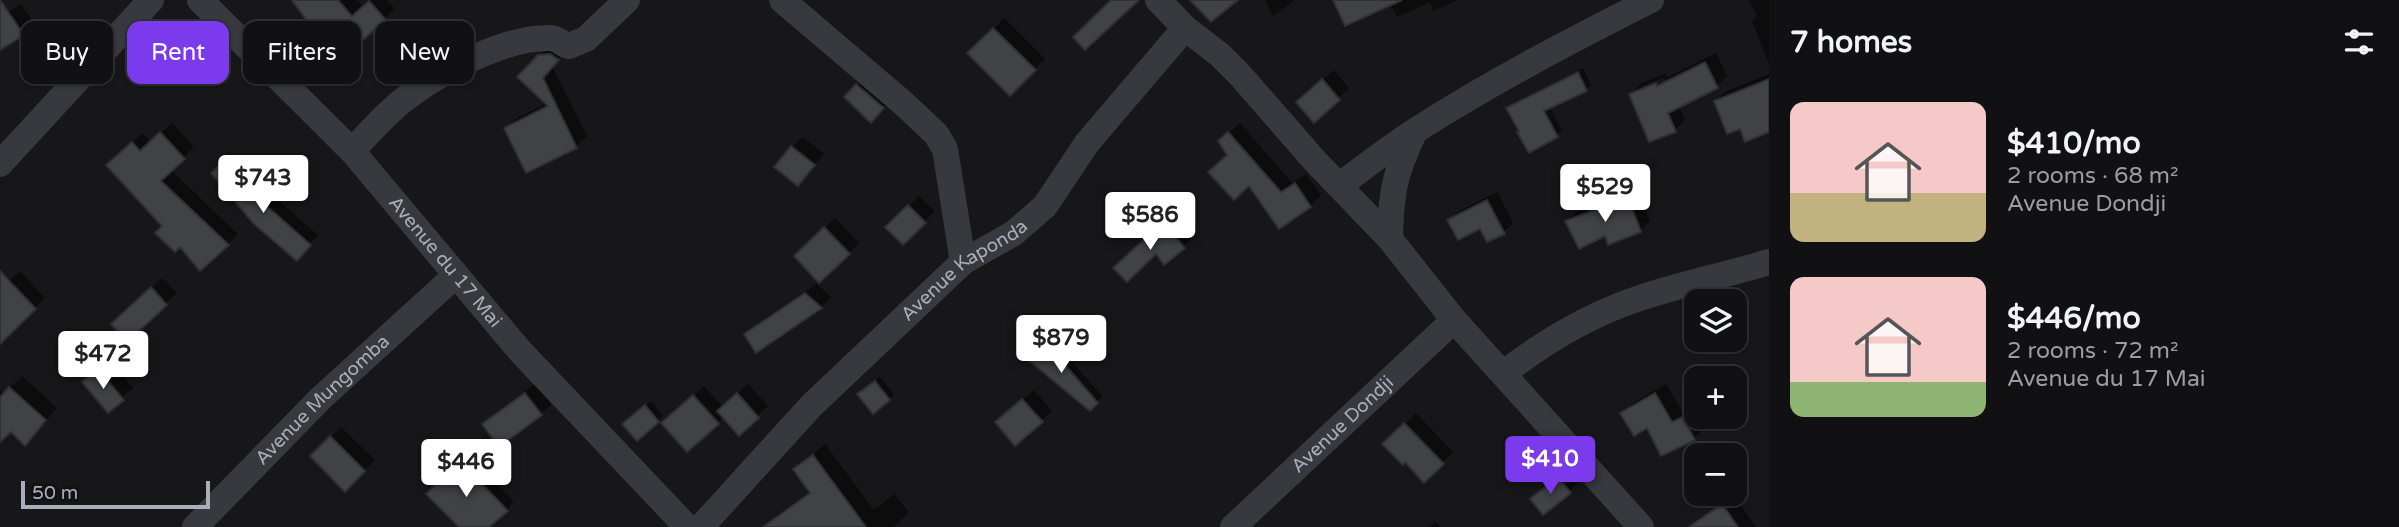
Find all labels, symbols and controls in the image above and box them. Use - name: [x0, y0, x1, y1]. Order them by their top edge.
- chip: Buy: [21, 21, 113, 84]
- chip: Rent: [127, 21, 229, 84]
- chip: Filters: [243, 21, 361, 84]
- chip: New: [375, 21, 474, 84]
- icon: filters: [2340, 23, 2378, 61]
- text: 7 homes: [1790, 24, 1912, 61]
- text: $410/mo: [2007, 125, 2141, 162]
- icon: home: [1846, 130, 1930, 214]
- pin: $743: [222, 156, 304, 215]
- text: 2 rooms · 68 m²: [2007, 162, 2178, 190]
- text: $743: [234, 164, 292, 192]
- pin: $529: [1564, 164, 1646, 224]
- text: $529: [1576, 173, 1634, 201]
- text: Avenue Dondji: [2007, 190, 2166, 218]
- street label: Avenue du 17 Mai: [384, 192, 506, 332]
- pin: $586: [1109, 192, 1191, 252]
- text: $586: [1121, 201, 1179, 229]
- street label: Avenue Kaponda: [897, 215, 1032, 326]
- map controls: [1684, 289, 1747, 506]
- button: layers: [1684, 289, 1747, 352]
- text: $446/mo: [2007, 300, 2141, 337]
- icon: home: [1846, 305, 1930, 389]
- pin: $879: [1020, 316, 1102, 375]
- text: $879: [1032, 324, 1090, 352]
- street label: Avenue Mungomba: [251, 330, 394, 470]
- pin: $472: [62, 332, 144, 391]
- text: 2 rooms · 72 m²: [2007, 337, 2178, 365]
- text: $472: [74, 340, 132, 368]
- text: Avenue du 17 Mai: [2007, 365, 2206, 393]
- button: +: [1684, 366, 1747, 429]
- street label: Avenue Dondji: [1287, 371, 1398, 477]
- pin: $410: [1509, 436, 1591, 496]
- pin: $446: [425, 440, 507, 499]
- button: −: [1684, 443, 1747, 506]
- text: $410: [1521, 445, 1579, 473]
- text: $446: [437, 448, 495, 476]
- scale bar: [21, 478, 210, 510]
- text: 50 m: [32, 482, 78, 504]

